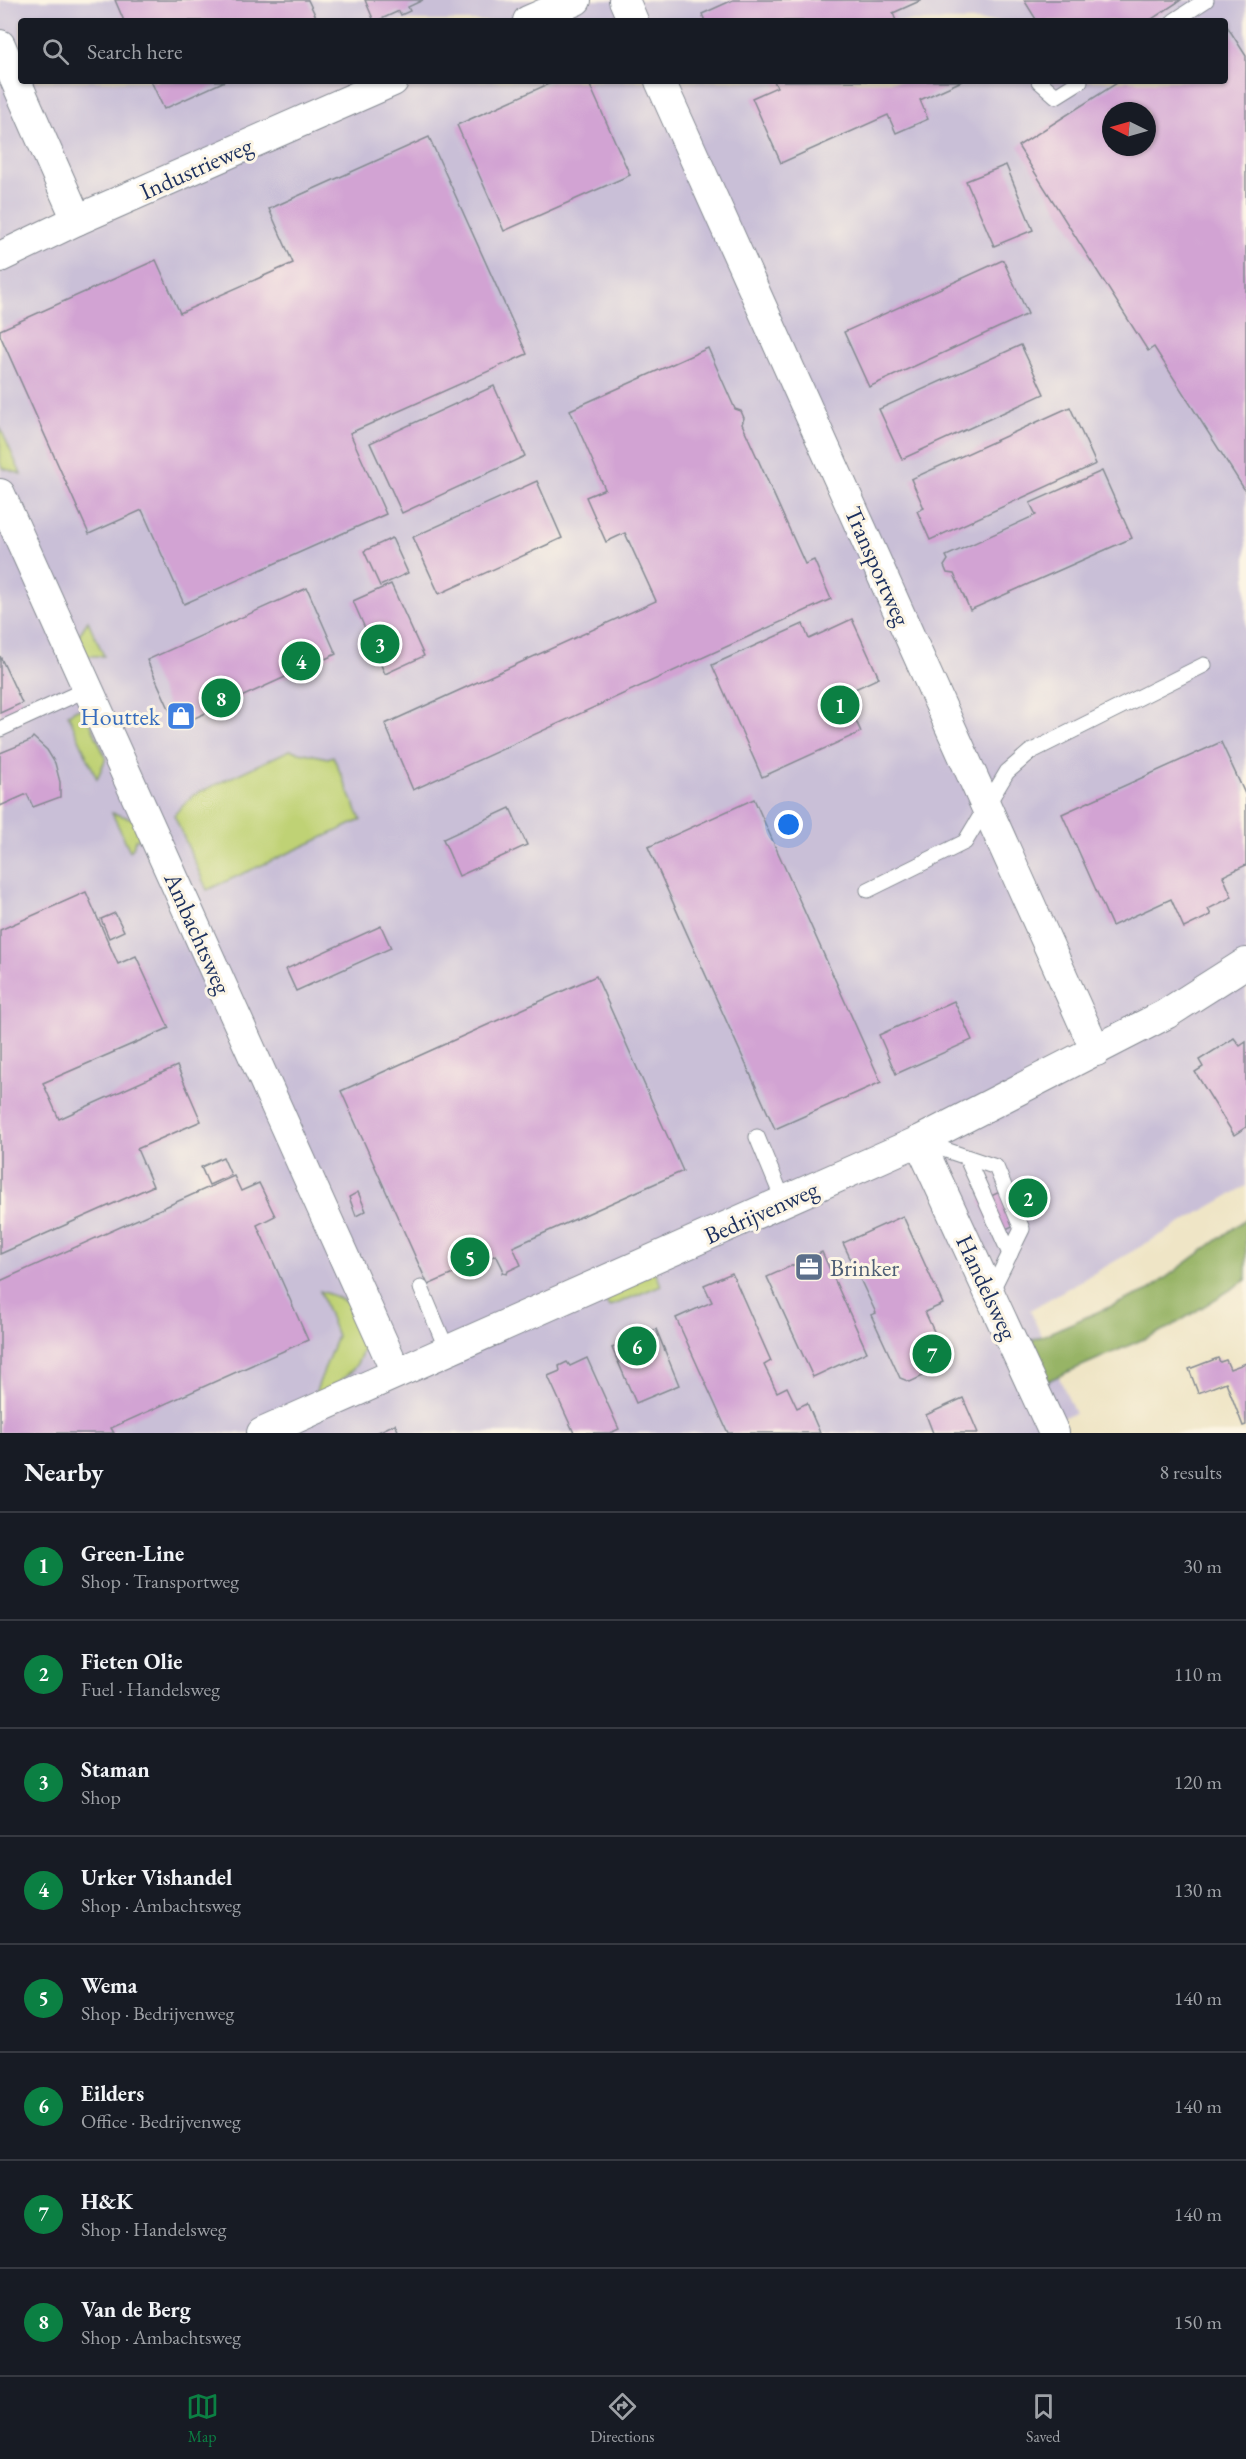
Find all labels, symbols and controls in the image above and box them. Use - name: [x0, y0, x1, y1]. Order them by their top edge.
- search box: [18, 18, 1228, 84]
- icon: search: [39, 35, 72, 68]
- text: Search here: [87, 37, 182, 66]
- north arrow: [1102, 102, 1156, 156]
- street label: Industrieweg: [135, 129, 258, 207]
- street label: Transportweg: [838, 502, 918, 631]
- pin: 3: [360, 622, 400, 666]
- pin: 4: [282, 638, 320, 684]
- pin: 8: [202, 676, 240, 720]
- pin: 1: [820, 682, 860, 728]
- shop icon: Houttek: [165, 700, 197, 732]
- place label: Houttek: [80, 701, 161, 732]
- your location: [774, 810, 803, 839]
- street label: Ambachtsweg: [157, 866, 239, 999]
- street label: Bedrijvenweg: [699, 1173, 823, 1251]
- pin: 2: [1008, 1176, 1048, 1220]
- street label: Handelsweg: [949, 1230, 1025, 1345]
- pin: 5: [450, 1234, 490, 1280]
- office icon: Brinker: [793, 1251, 825, 1283]
- place label: Brinker: [830, 1252, 899, 1283]
- pin: 6: [618, 1324, 656, 1368]
- pin: 7: [912, 1332, 952, 1376]
- text: Nearby: [24, 1455, 104, 1489]
- text: 8 results: [1159, 1459, 1222, 1485]
- text: Green-Line: [81, 1539, 184, 1568]
- text: 1: [38, 1553, 49, 1579]
- text: 30 m: [1183, 1553, 1222, 1579]
- text: Shop · Transportweg: [81, 1568, 239, 1594]
- text: Fieten Olie: [81, 1647, 182, 1676]
- text: 2: [38, 1661, 49, 1687]
- text: 110 m: [1174, 1661, 1222, 1687]
- text: Fuel · Handelsweg: [81, 1676, 220, 1702]
- text: Staman: [81, 1755, 150, 1784]
- text: 3: [38, 1769, 49, 1795]
- text: 120 m: [1174, 1769, 1222, 1795]
- text: Shop: [81, 1784, 121, 1810]
- text: Urker Vishandel: [81, 1863, 232, 1892]
- text: 4: [38, 1877, 49, 1903]
- text: 130 m: [1174, 1877, 1222, 1903]
- text: Shop · Ambachtsweg: [81, 1892, 241, 1918]
- text: Wema: [81, 1971, 137, 2000]
- text: 5: [38, 1985, 49, 2011]
- text: 140 m: [1174, 1985, 1222, 2011]
- text: Shop · Bedrijvenweg: [81, 2000, 234, 2026]
- text: Eilders: [81, 2079, 144, 2108]
- text: 6: [38, 2093, 49, 2119]
- text: 140 m: [1174, 2093, 1222, 2119]
- text: Office · Bedrijvenweg: [81, 2108, 241, 2134]
- text: H&K: [81, 2187, 133, 2216]
- text: 7: [38, 2201, 49, 2227]
- text: 140 m: [1174, 2201, 1222, 2227]
- text: Shop · Handelsweg: [81, 2216, 227, 2242]
- text: Van de Berg: [81, 2295, 191, 2324]
- text: 8: [38, 2309, 49, 2335]
- text: 150 m: [1174, 2309, 1222, 2335]
- text: Shop · Ambachtsweg: [81, 2324, 241, 2350]
- tab: Map: [186, 2390, 219, 2447]
- tab: Directions: [590, 2390, 655, 2447]
- tab: Saved: [1026, 2390, 1060, 2447]

